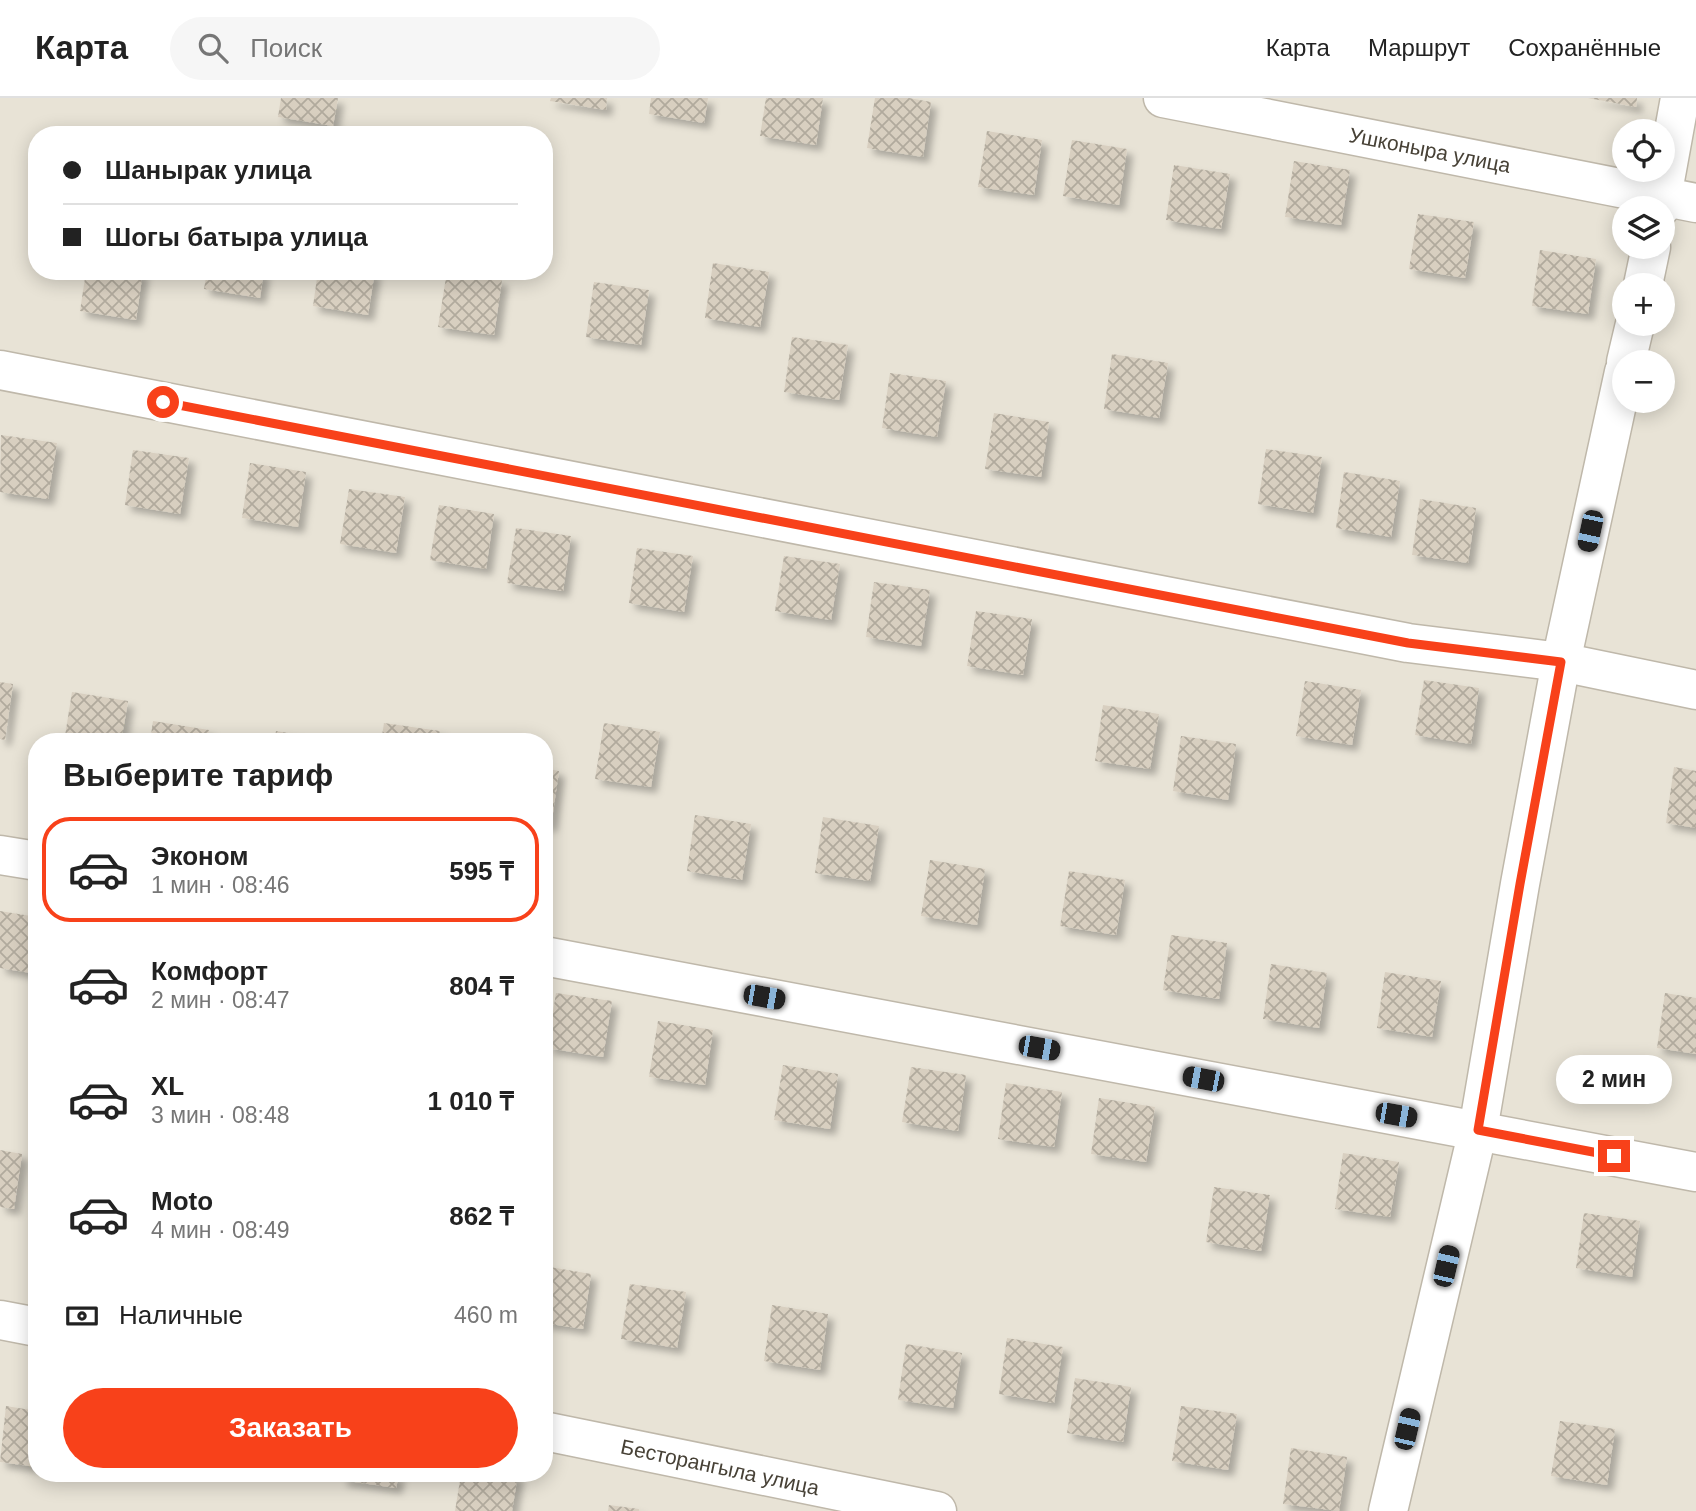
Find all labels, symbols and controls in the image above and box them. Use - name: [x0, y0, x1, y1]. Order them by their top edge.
- search box: [170, 17, 660, 80]
- text: Карта: [35, 29, 128, 66]
- icon: search: [194, 29, 232, 67]
- text: Поиск: [250, 33, 322, 63]
- text: Карта: [1266, 34, 1330, 61]
- text: Маршрут: [1368, 34, 1470, 61]
- text: Сохранённые: [1508, 34, 1661, 61]
- map controls: [1612, 119, 1675, 413]
- button: locate: [1612, 119, 1675, 182]
- street label: Ушконыра улица: [1347, 123, 1513, 177]
- text: Шанырак улица: [105, 155, 311, 185]
- button: layers: [1612, 196, 1675, 259]
- text: Шогы батыра улица: [105, 222, 368, 252]
- button: +: [1612, 273, 1675, 336]
- button: −: [1612, 350, 1675, 413]
- route start: [147, 386, 179, 418]
- car: [1576, 508, 1605, 554]
- text: Выберите тариф: [63, 757, 333, 793]
- icon: car: [67, 838, 130, 901]
- text: Эконом: [151, 841, 249, 871]
- text: 595 ₸: [449, 856, 514, 886]
- text: 1 мин · 08:46: [151, 872, 290, 898]
- icon: car: [67, 953, 130, 1016]
- text: Комфорт: [151, 956, 268, 986]
- text: 804 ₸: [449, 971, 514, 1001]
- car: [742, 983, 787, 1011]
- text: 2 мин · 08:47: [151, 987, 290, 1013]
- car: [1017, 1034, 1062, 1062]
- callout: 2 мин: [1556, 1054, 1672, 1104]
- car: [1181, 1065, 1226, 1093]
- text: 2 мин: [1582, 1066, 1646, 1092]
- icon: car: [67, 1068, 130, 1131]
- text: XL: [151, 1071, 184, 1101]
- text: 1 010 ₸: [428, 1086, 514, 1116]
- car: [1374, 1101, 1419, 1129]
- text: 3 мин · 08:48: [151, 1102, 290, 1128]
- route end: [1598, 1140, 1630, 1172]
- icon: car: [67, 1183, 130, 1246]
- text: Moto: [151, 1186, 213, 1216]
- text: 862 ₸: [449, 1201, 514, 1231]
- text: 4 мин · 08:49: [151, 1217, 290, 1243]
- car: [1432, 1243, 1461, 1289]
- icon: cash: [63, 1297, 101, 1335]
- text: Наличные: [119, 1300, 243, 1330]
- text: 460 m: [454, 1302, 518, 1328]
- button: Заказать: [63, 1388, 518, 1468]
- car: [1393, 1406, 1422, 1452]
- street label: Бесторангыла улица: [619, 1435, 822, 1499]

